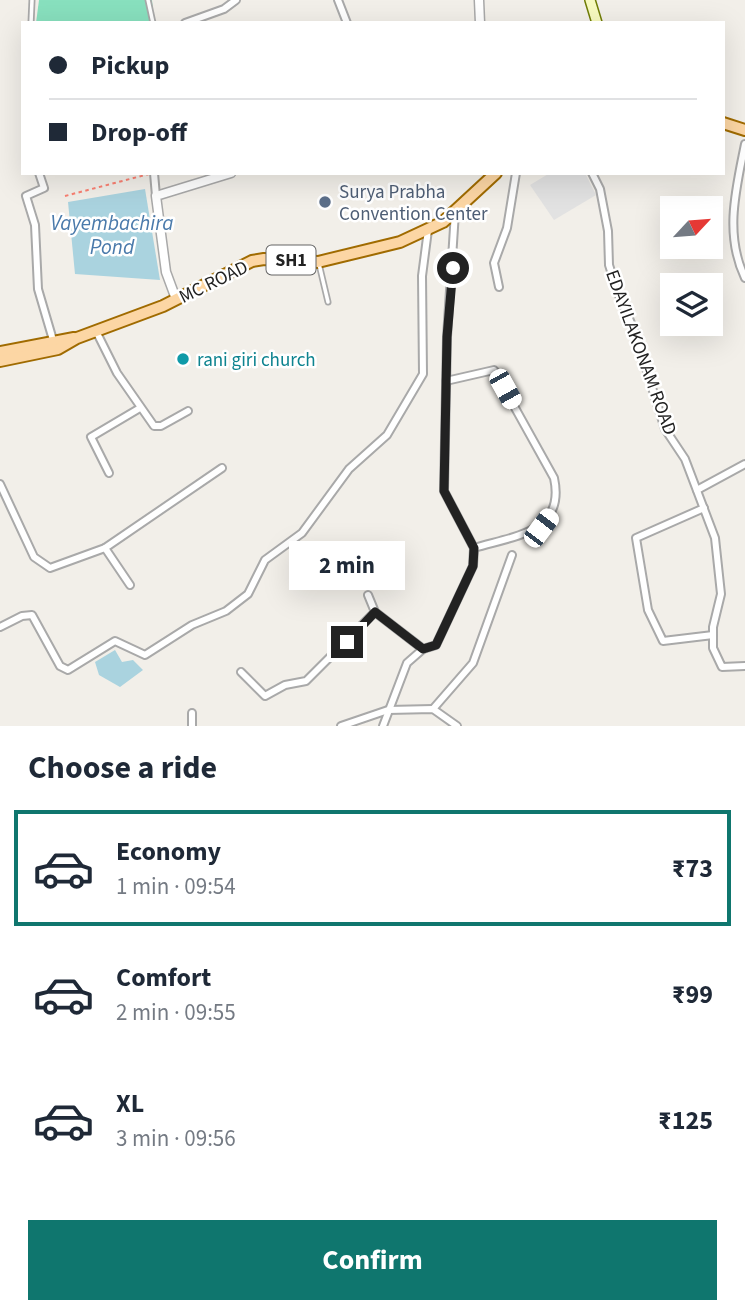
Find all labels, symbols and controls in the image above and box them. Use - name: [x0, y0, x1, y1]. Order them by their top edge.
- text: Pickup: [91, 47, 169, 84]
- text: Drop-off: [91, 114, 187, 151]
- place label: Surya Prabha Convention Center: [339, 179, 488, 228]
- marker: Surya Prabha Convention Center: [317, 194, 333, 210]
- north arrow: [660, 196, 723, 259]
- map controls: [660, 196, 723, 336]
- water label: Vayembachira Pond: [50, 208, 174, 262]
- road number: SH1: [266, 246, 316, 274]
- route start: [437, 252, 469, 284]
- street label: MC ROAD: [175, 254, 253, 311]
- street label: EDAYILAKONAM ROAD: [598, 266, 683, 439]
- button: layers: [660, 273, 723, 336]
- place label: rani giri church: [197, 347, 316, 374]
- marker: rani giri church: [175, 351, 191, 367]
- car: [486, 366, 525, 412]
- car: [520, 505, 563, 551]
- callout: 2 min: [289, 540, 405, 590]
- text: 2 min: [319, 549, 375, 582]
- route end: [331, 626, 363, 658]
- text: Choose a ride: [28, 745, 217, 791]
- text: Economy: [116, 833, 221, 870]
- icon: car: [32, 837, 95, 900]
- text: ₹73: [672, 850, 713, 887]
- text: 1 min · 09:54: [116, 870, 236, 903]
- text: Comfort: [116, 959, 211, 996]
- icon: car: [32, 963, 95, 1026]
- text: ₹99: [672, 976, 713, 1013]
- text: 2 min · 09:55: [116, 996, 236, 1029]
- text: XL: [116, 1085, 144, 1122]
- icon: car: [32, 1089, 95, 1152]
- text: ₹125: [658, 1102, 713, 1139]
- text: 3 min · 09:56: [116, 1122, 236, 1155]
- button: Confirm: [28, 1220, 717, 1300]

